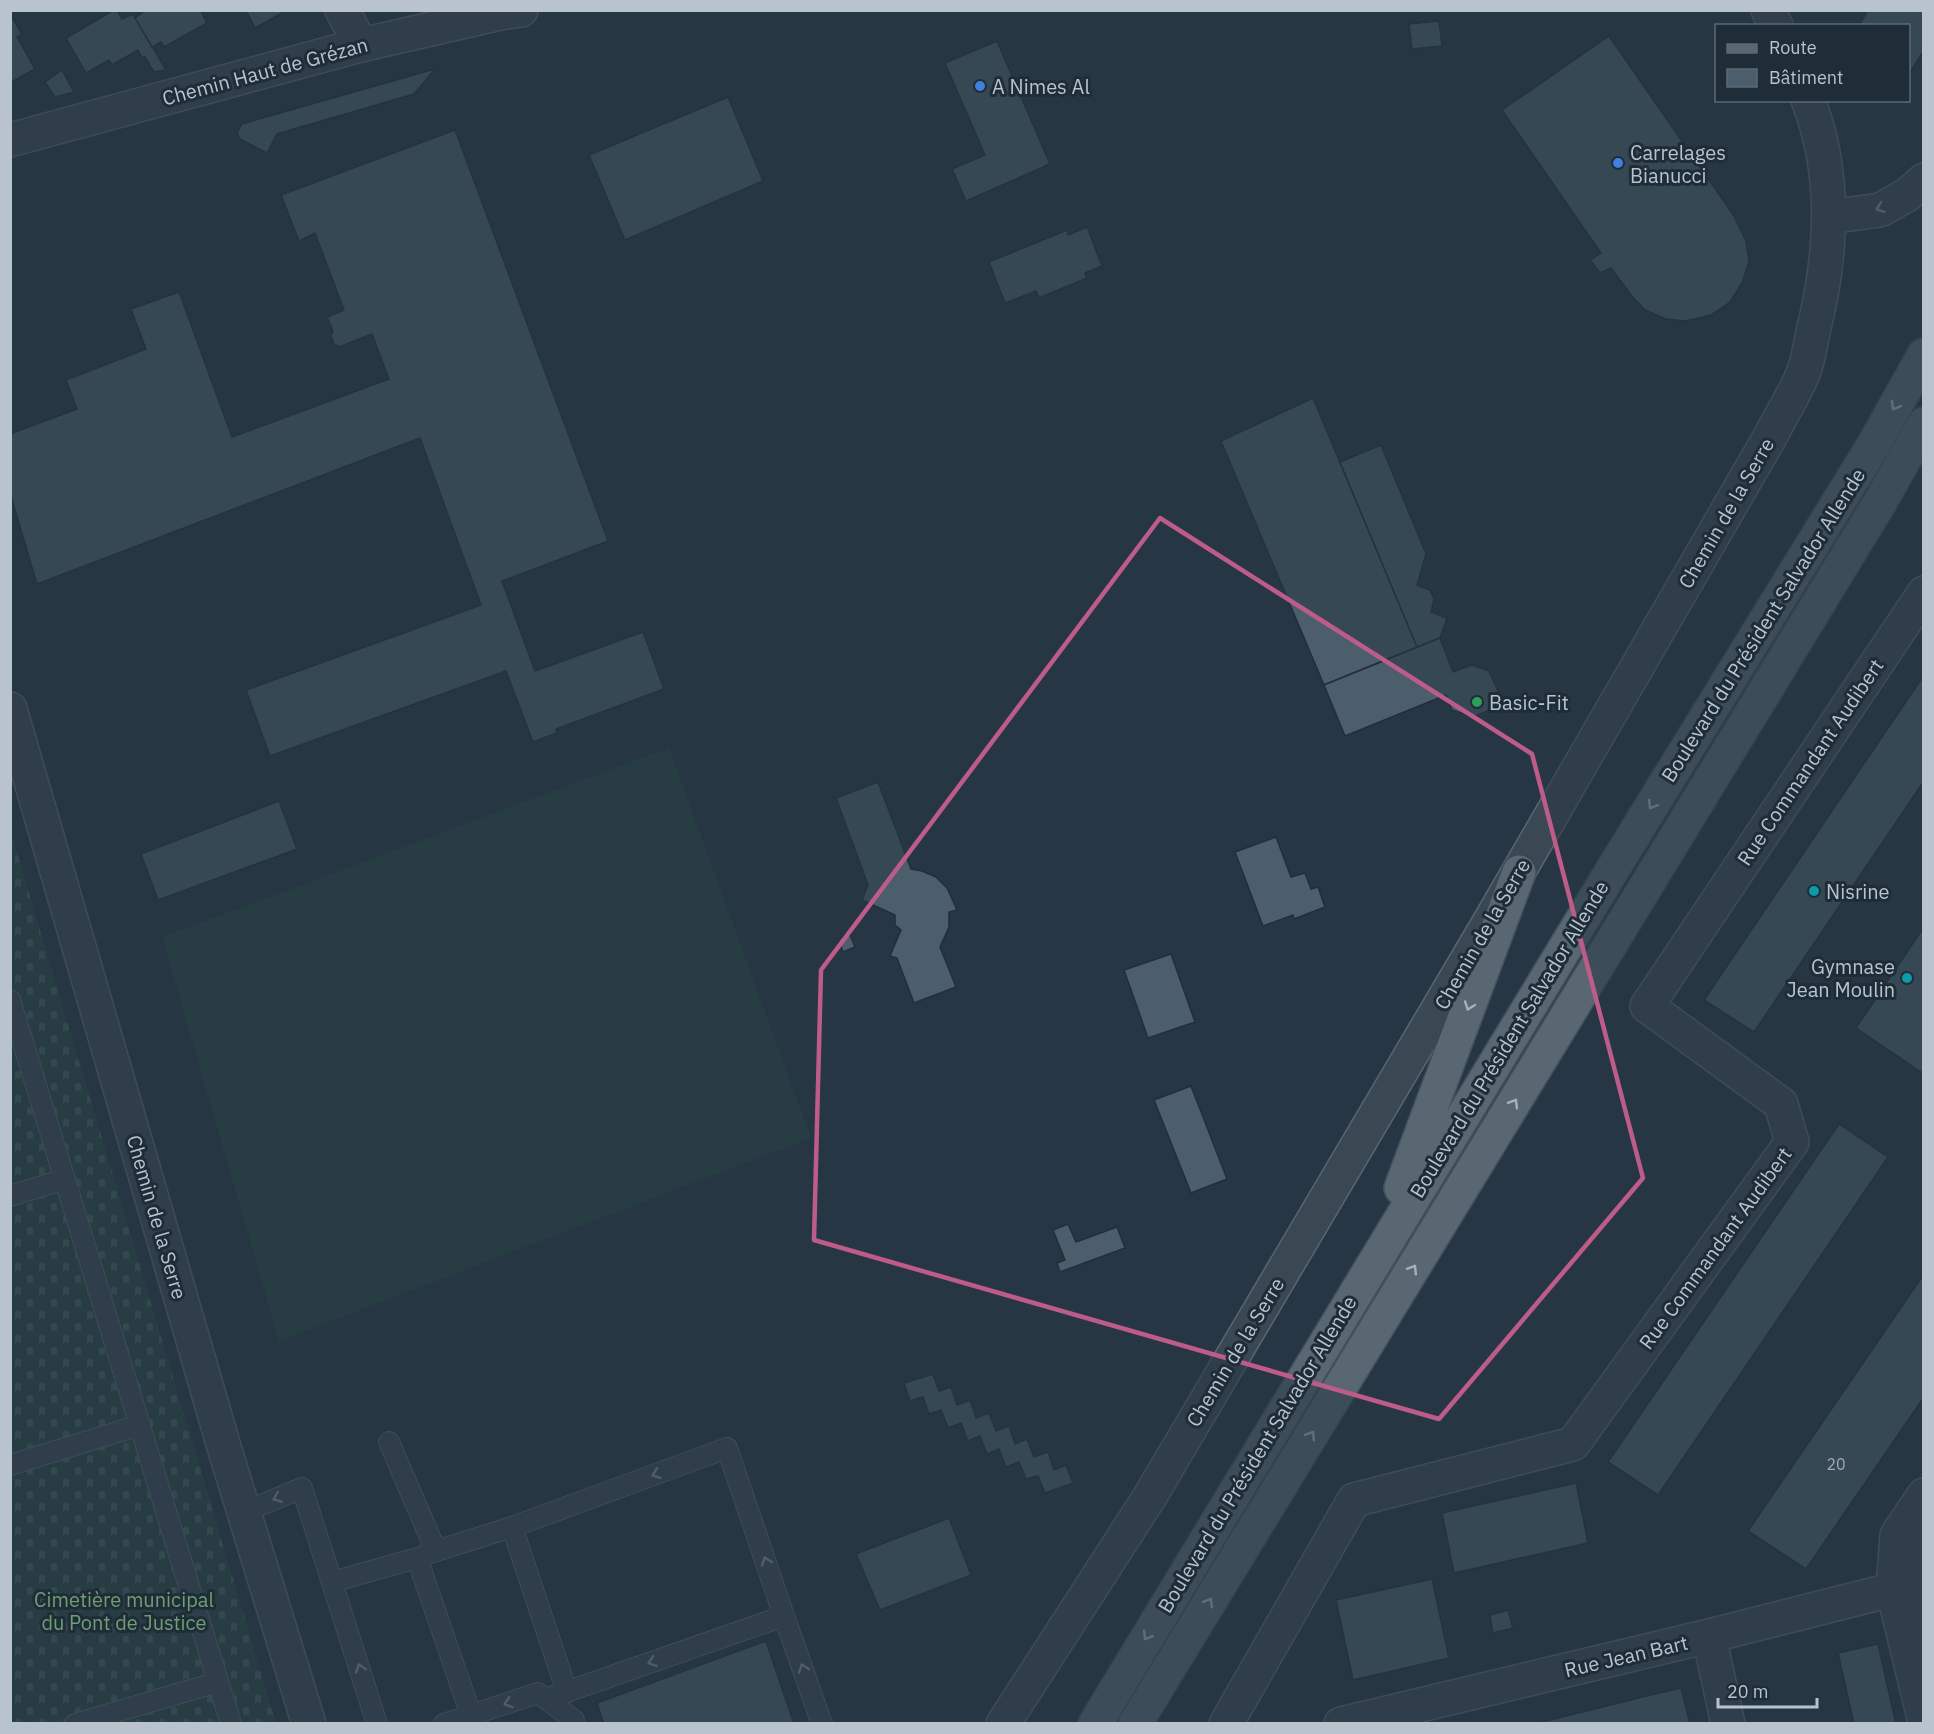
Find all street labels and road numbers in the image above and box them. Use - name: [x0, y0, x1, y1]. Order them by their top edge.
- street label: Chemin Haut de Grézan: [159, 31, 371, 111]
- street label: Chemin de la Serre: [1672, 433, 1780, 593]
- street label: Boulevard du Président Salvador Allende: [1655, 463, 1871, 787]
- street label: Rue Commandant Audibert: [1731, 653, 1889, 871]
- street label: Chemin de la Serre: [1428, 854, 1536, 1014]
- street label: Boulevard du Président Salvador Allende: [1403, 875, 1615, 1202]
- street label: Chemin de la Serre: [121, 1132, 193, 1302]
- street label: Rue Commandant Audibert: [1632, 1142, 1798, 1354]
- street label: Chemin de la Serre: [1180, 1272, 1290, 1432]
- street label: Boulevard du Président Salvador Allende: [1151, 1290, 1363, 1617]
- street label: Rue Jean Bart: [1562, 1629, 1690, 1683]

